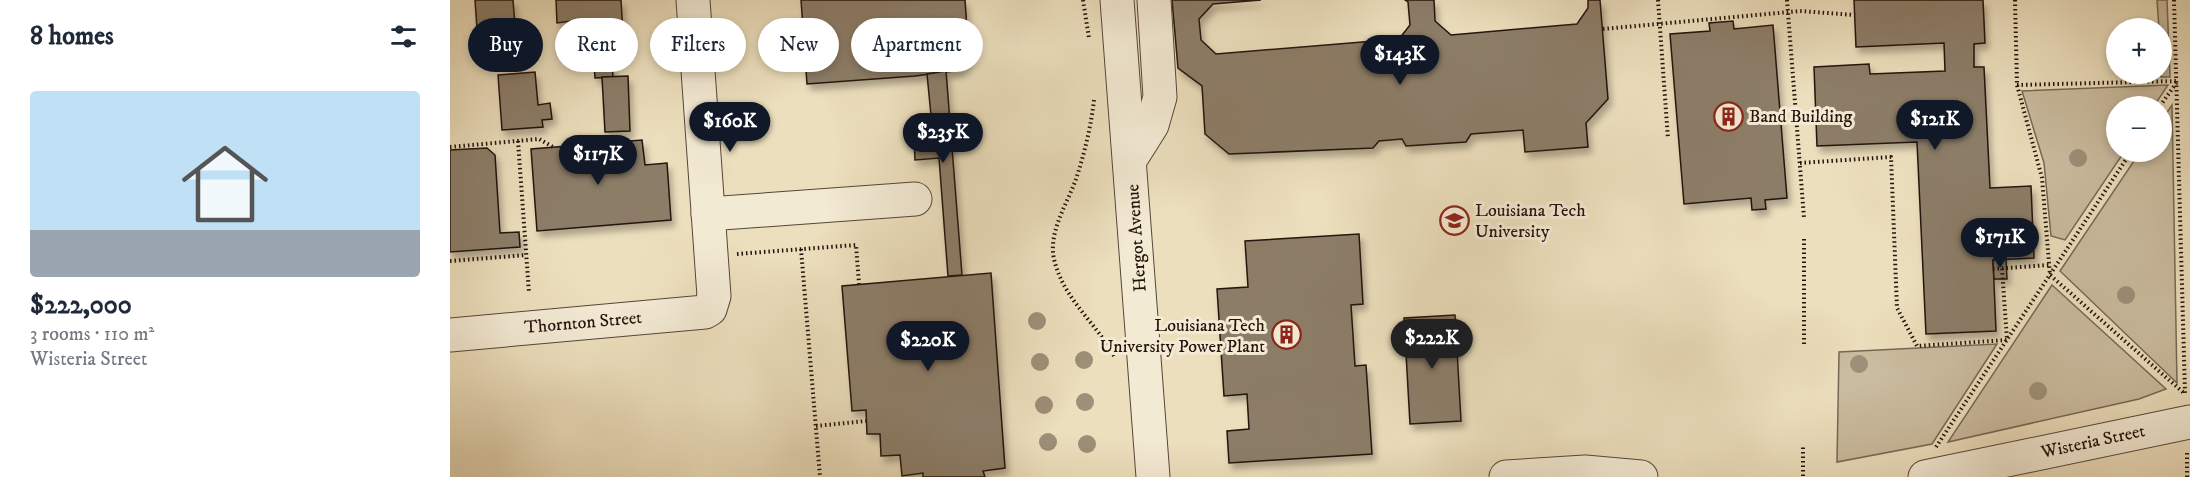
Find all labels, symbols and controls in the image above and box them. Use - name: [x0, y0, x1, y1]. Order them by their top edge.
- chip: Buy: [468, 18, 543, 72]
- chip: Rent: [555, 18, 638, 72]
- chip: Filters: [650, 18, 746, 72]
- chip: New: [758, 18, 839, 72]
- chip: Apartment: [851, 18, 983, 72]
- map controls: [2106, 18, 2172, 162]
- button: +: [2106, 18, 2172, 84]
- text: 8 homes: [30, 20, 114, 53]
- icon: filters: [387, 20, 420, 53]
- pin: $143K: [1358, 35, 1442, 86]
- text: $143K: [1374, 42, 1426, 67]
- button: −: [2106, 96, 2172, 162]
- building icon: Band Building: [1712, 100, 1744, 132]
- pin: $121K: [1893, 100, 1977, 151]
- pin: $160K: [688, 102, 772, 153]
- place label: Band Building: [1749, 106, 1852, 128]
- text: $121K: [1910, 107, 1960, 132]
- text: $160K: [703, 109, 757, 134]
- pin: $235K: [901, 113, 985, 164]
- text: $235K: [917, 120, 969, 145]
- icon: home: [171, 130, 279, 238]
- pin: $117K: [556, 135, 640, 186]
- text: $117K: [573, 142, 623, 167]
- street label: Hergot Avenue: [1122, 183, 1152, 293]
- place label: Louisiana Tech University: [1475, 200, 1586, 243]
- school or university icon: Louisiana Tech University: [1438, 204, 1470, 236]
- pin: $171K: [1958, 218, 2042, 269]
- text: $171K: [1975, 225, 2025, 250]
- text: $222,000: [30, 289, 132, 322]
- street label: Thornton Street: [523, 307, 643, 339]
- place label: Louisiana Tech University Power Plant: [1100, 315, 1266, 358]
- building icon: Louisiana Tech University Power Plant: [1270, 319, 1302, 351]
- pin: $222K: [1390, 319, 1474, 370]
- pin: $220K: [886, 321, 970, 372]
- text: 3 rooms · 110 m²: [30, 322, 154, 347]
- text: $222K: [1405, 326, 1459, 351]
- text: $220K: [900, 328, 956, 353]
- text: Wisteria Street: [30, 347, 148, 372]
- street label: Wisteria Street: [2038, 420, 2147, 464]

